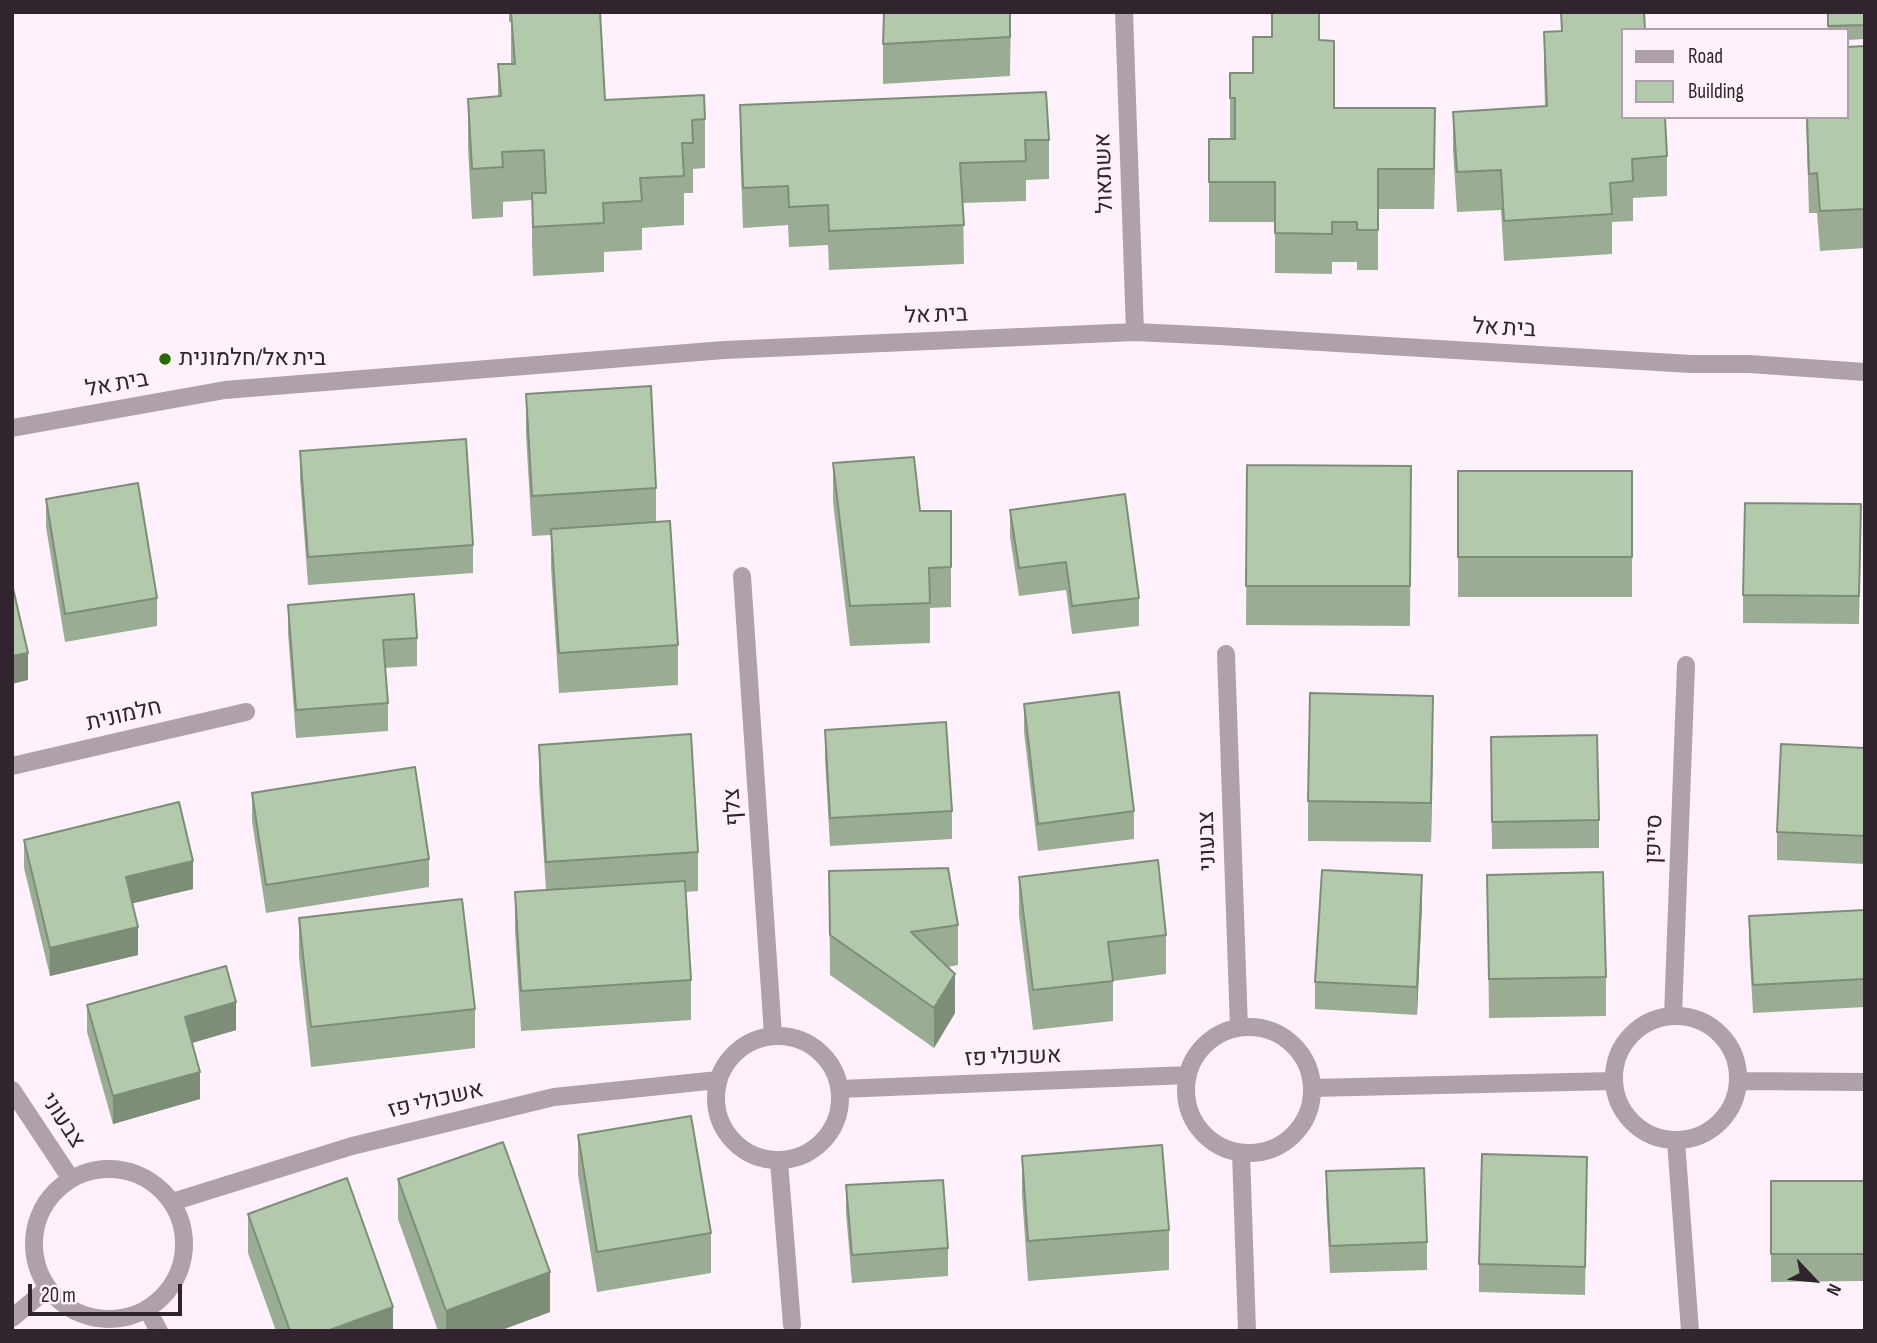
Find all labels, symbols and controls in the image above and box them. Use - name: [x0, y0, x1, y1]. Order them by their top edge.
- legend: [1622, 28, 1849, 119]
- text: Road: [1688, 44, 1723, 69]
- text: Building: [1688, 79, 1744, 104]
- street label: אשתאול: [1090, 132, 1120, 214]
- street label: בית אל: [904, 301, 968, 331]
- street label: בית אל: [1471, 314, 1537, 344]
- place label: בית אל/חלמונית: [179, 345, 326, 373]
- marker: בית אל/חלמונית: [157, 351, 173, 367]
- street label: בית אל: [83, 366, 151, 404]
- street label: חלמונית: [83, 694, 165, 738]
- street label: צלף: [719, 787, 749, 827]
- street label: צבעוני: [1193, 811, 1223, 871]
- street label: סייפן: [1640, 814, 1670, 864]
- street label: אשכולי פז: [964, 1043, 1062, 1073]
- street label: אשכולי פז: [386, 1077, 486, 1125]
- street label: צבעוני: [34, 1088, 90, 1154]
- north arrow: [1779, 1245, 1849, 1315]
- scale bar: [32, 1270, 186, 1314]
- text: N: [1821, 1280, 1846, 1299]
- text: 20 m: [41, 1283, 76, 1308]

